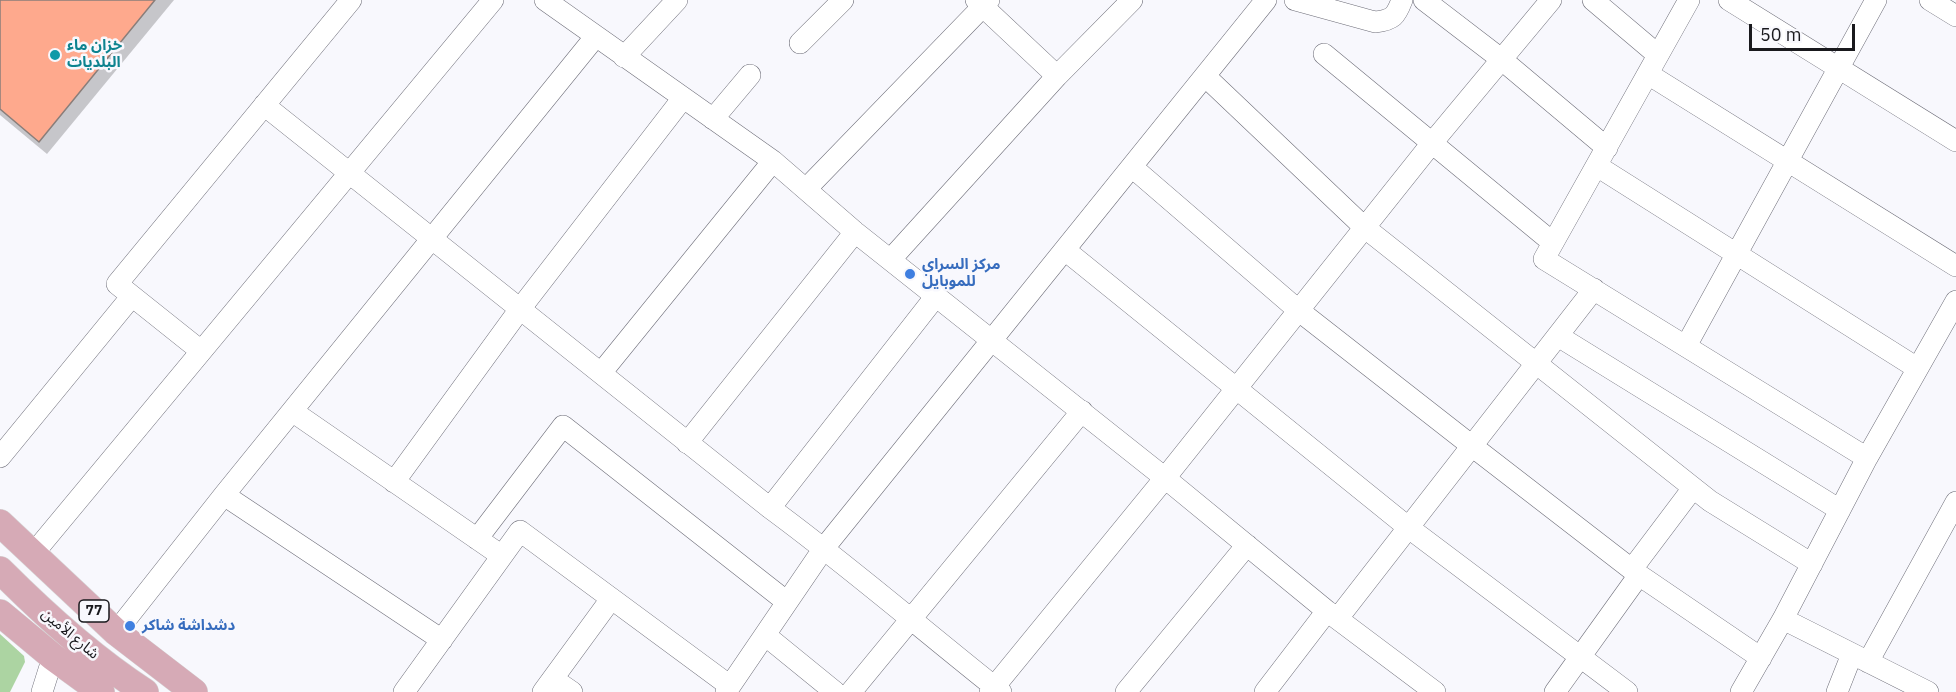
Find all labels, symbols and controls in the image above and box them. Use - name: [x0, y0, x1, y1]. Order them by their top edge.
- scale bar: [1752, 12, 1858, 50]
- text: 50 m: [1760, 23, 1802, 46]
- place label: خزان ماء البلديات: [67, 37, 122, 72]
- marker: خزان ماء البلديات: [48, 48, 62, 62]
- place label: مركز السراي للموبايل: [922, 256, 1001, 291]
- marker: مركز السراي للموبايل: [903, 267, 917, 281]
- road number: 77: [79, 600, 109, 622]
- street label: شارع الأمين: [38, 605, 102, 663]
- place label: دشداشة شاكر: [142, 617, 235, 635]
- marker: دشداشة شاكر: [123, 619, 137, 633]

